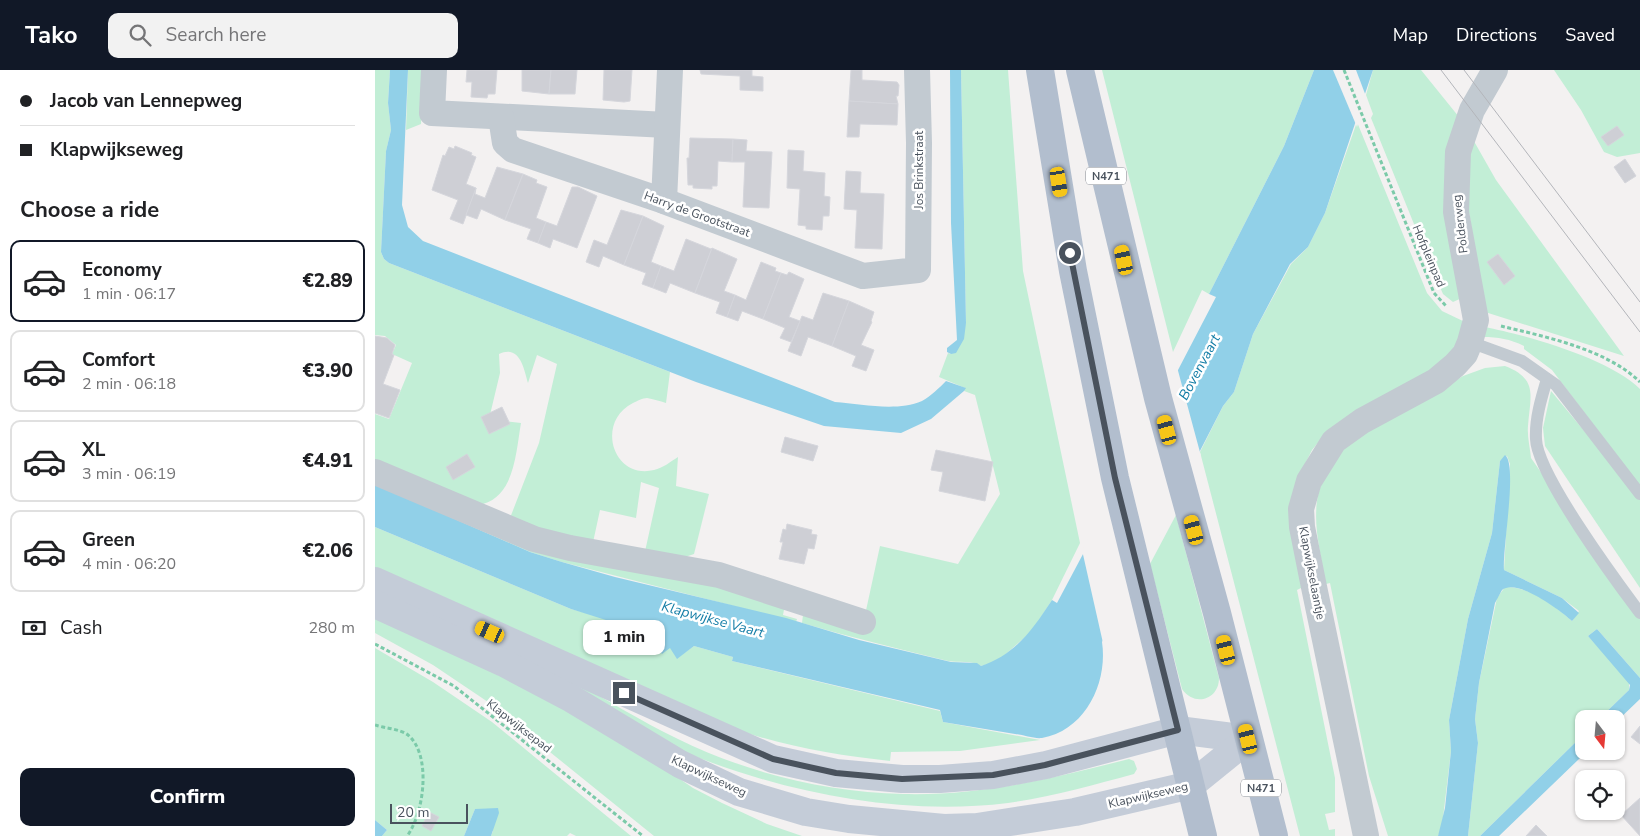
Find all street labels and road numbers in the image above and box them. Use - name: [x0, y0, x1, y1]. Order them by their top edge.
- street label: Jos Brinkstraat: [911, 130, 927, 210]
- road number: N471: [1086, 168, 1126, 184]
- street label: Harry de Grootstraat: [642, 187, 753, 241]
- street label: Polderweg: [1448, 194, 1472, 254]
- street label: Hofpleinpad: [1409, 222, 1449, 290]
- street label: Klapwijkselaantje: [1295, 525, 1329, 621]
- street label: Klapwijksepad: [483, 696, 555, 756]
- street label: Klapwijkseweg: [669, 752, 749, 800]
- street label: Klapwijkseweg: [1107, 778, 1189, 812]
- road number: N471: [1241, 780, 1281, 796]

